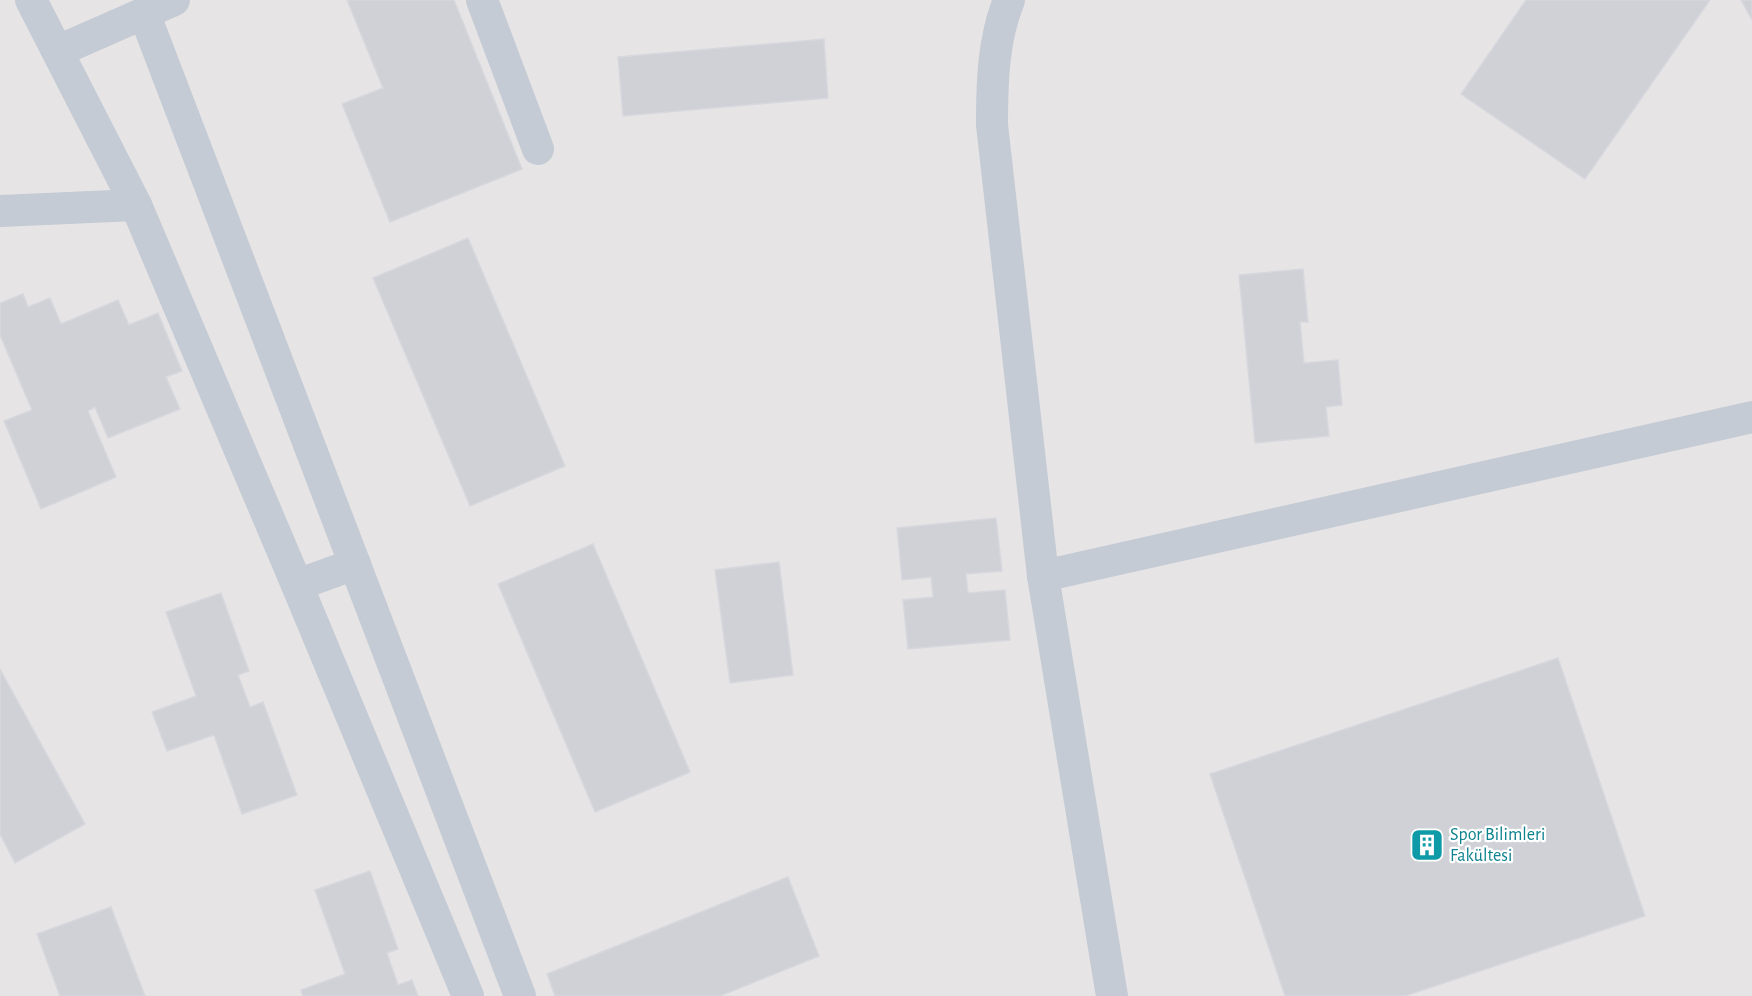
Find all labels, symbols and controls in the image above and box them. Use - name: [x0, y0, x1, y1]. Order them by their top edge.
- place label: Spor Bilimleri Fakültesi: [1450, 826, 1545, 865]
- building icon: Spor Bilimleri Fakültesi: [1409, 827, 1445, 863]

